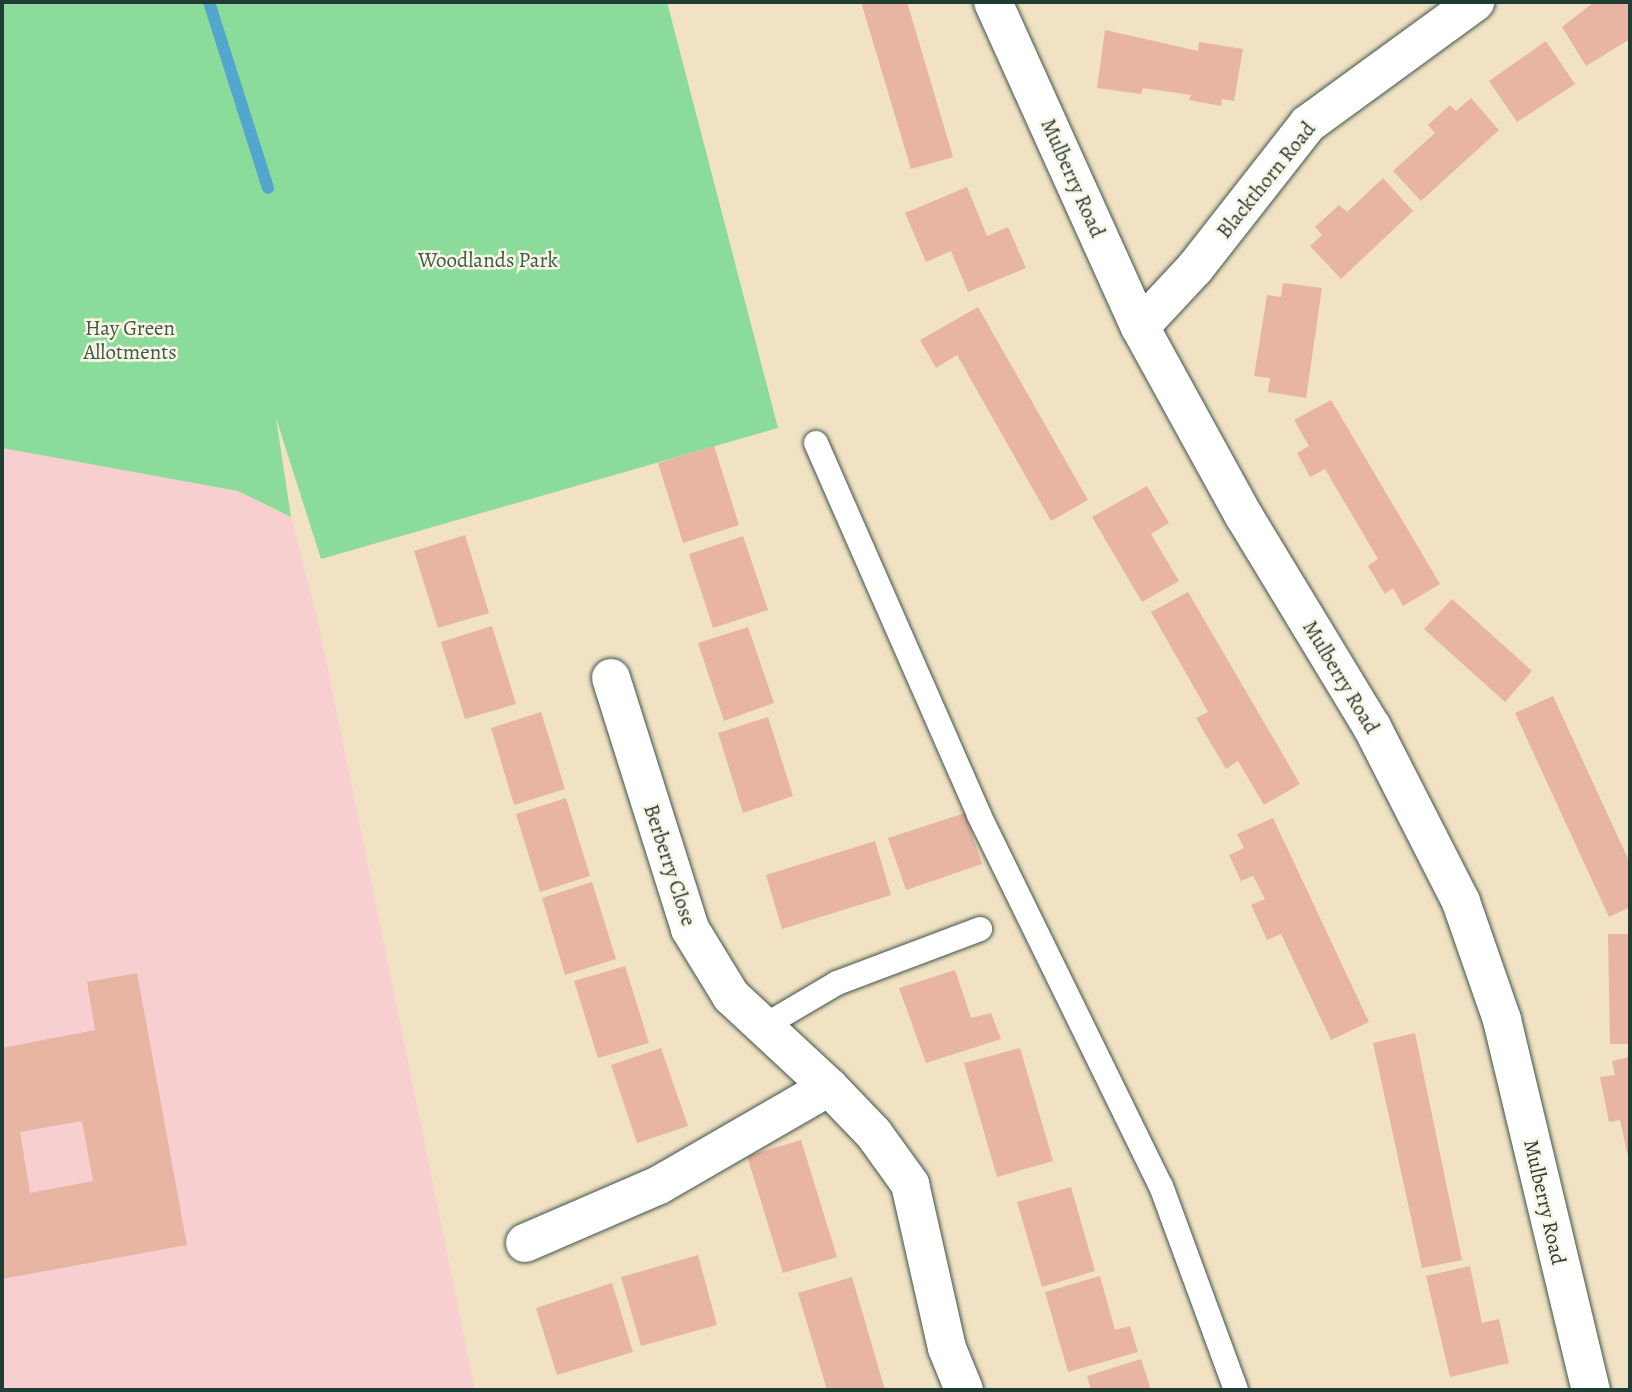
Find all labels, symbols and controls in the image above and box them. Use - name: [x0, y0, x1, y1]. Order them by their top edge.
- street label: Mulberry Road: [1036, 115, 1110, 241]
- street label: Blackthorn Road: [1211, 117, 1321, 243]
- park label: Woodlands Park: [418, 247, 558, 273]
- park label: Hay Green Allotments: [83, 315, 177, 365]
- street label: Mulberry Road: [1297, 616, 1385, 738]
- street label: Berberry Close: [638, 801, 702, 929]
- street label: Mulberry Road: [1518, 1137, 1572, 1267]

